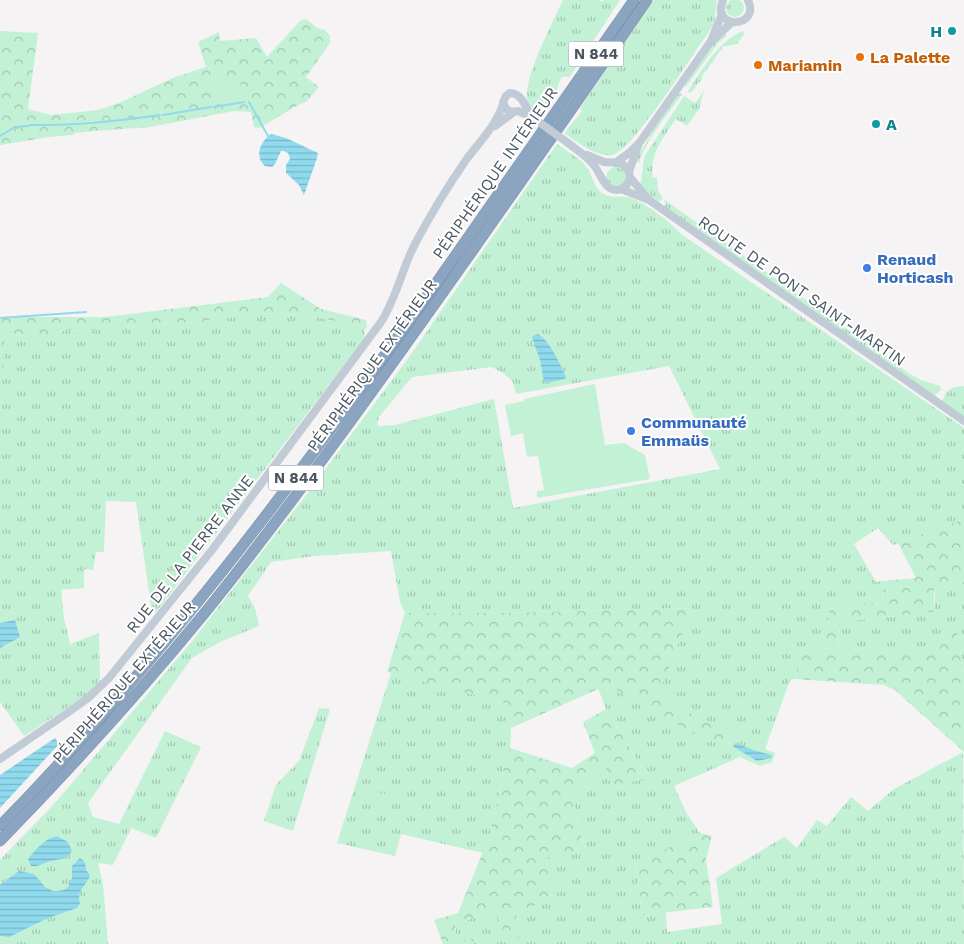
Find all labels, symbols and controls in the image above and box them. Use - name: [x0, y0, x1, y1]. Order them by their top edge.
- place label: H: [930, 22, 942, 41]
- marker: H: [946, 25, 958, 37]
- road number: N 844: [568, 42, 624, 66]
- place label: La Palette: [870, 48, 950, 67]
- marker: La Palette: [854, 51, 866, 63]
- place label: Mariamin: [768, 56, 842, 75]
- marker: Mariamin: [752, 59, 764, 71]
- street label: PÉRIPHÉRIQUE INTÉRIEUR: [428, 83, 562, 263]
- place label: A: [886, 115, 897, 134]
- marker: A: [870, 118, 882, 130]
- street label: ROUTE DE PONT SAINT-MARTIN: [695, 212, 909, 370]
- place label: Renaud Horticash: [877, 250, 954, 287]
- marker: Renaud Horticash: [861, 262, 873, 274]
- street label: PÉRIPHÉRIQUE EXTÉRIEUR: [303, 275, 441, 455]
- place label: Communauté Emmaüs: [641, 413, 747, 450]
- marker: Communauté Emmaüs: [625, 425, 637, 437]
- road number: N 844: [268, 466, 324, 490]
- street label: RUE DE LA PIERRE ANNE: [122, 471, 258, 637]
- street label: PÉRIPHÉRIQUE EXTÉRIEUR: [48, 597, 200, 767]

